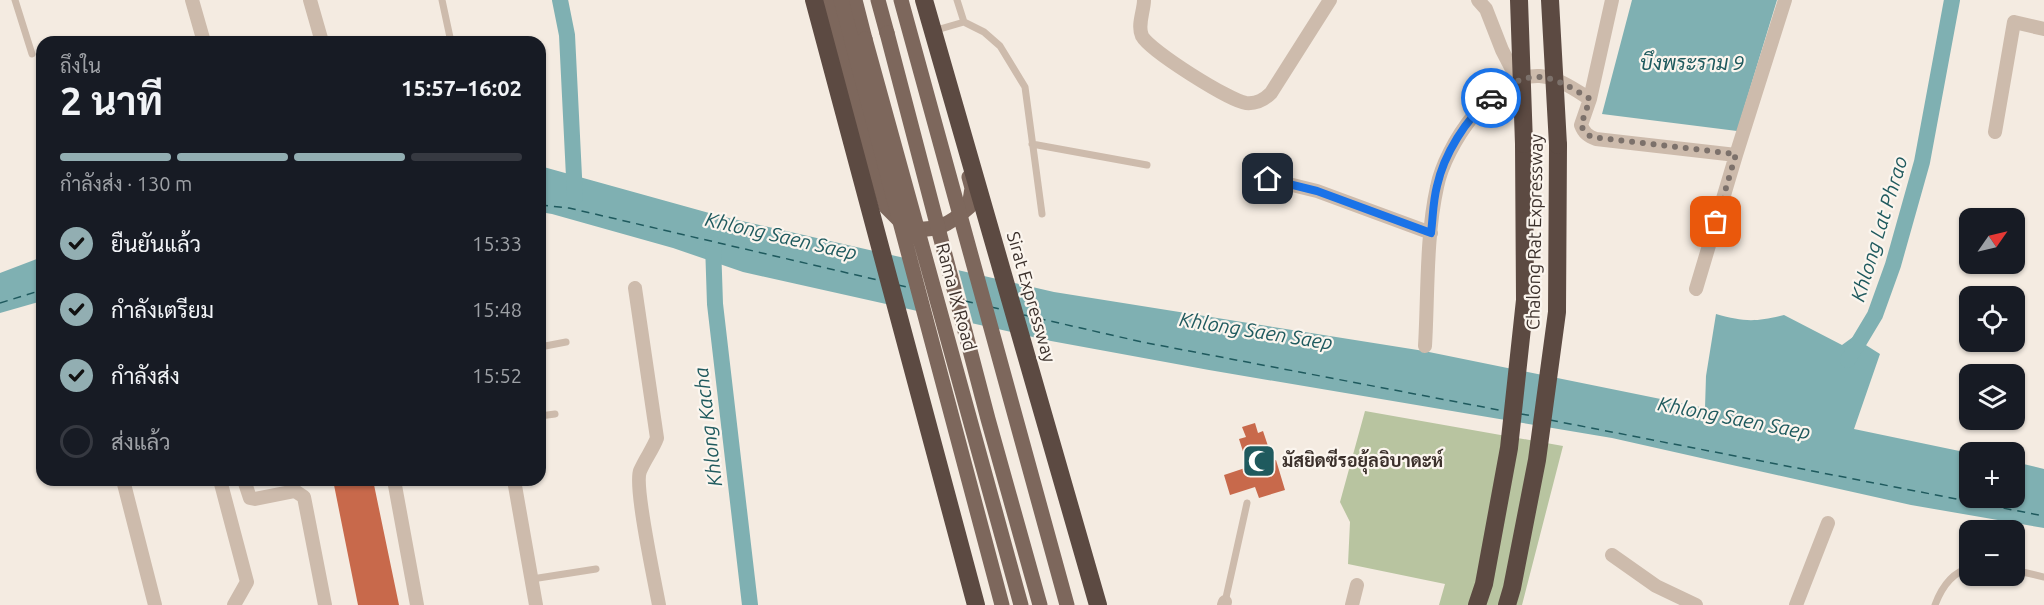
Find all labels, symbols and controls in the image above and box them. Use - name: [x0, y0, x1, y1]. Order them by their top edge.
- water label: บึงพระราม 9: [1640, 50, 1744, 74]
- text: ถึงใน: [60, 54, 101, 77]
- courier: [1461, 68, 1521, 128]
- text: 15:57–16:02: [401, 75, 522, 100]
- text: 2 นาที: [60, 79, 163, 122]
- icon: car: [1475, 82, 1508, 115]
- street label: Chalong Rat Expressway: [1522, 133, 1546, 330]
- pin: [1242, 153, 1293, 204]
- water label: Khlong Lat Phrao: [1845, 153, 1912, 304]
- icon: home: [1251, 162, 1284, 195]
- text: กำลังส่ง · 130 m: [60, 172, 192, 195]
- pin: [1690, 196, 1741, 247]
- icon: bag: [1699, 205, 1732, 238]
- water label: Khlong Saen Saep: [703, 207, 859, 264]
- north arrow: [1959, 208, 2025, 274]
- map controls: [1959, 208, 2025, 586]
- icon: check: [60, 227, 93, 260]
- street label: Sirat Expressway: [1004, 229, 1060, 365]
- text: ยืนยันแล้ว: [111, 231, 201, 256]
- text: 15:33: [472, 232, 522, 255]
- street label: Rama IX Road: [933, 241, 981, 353]
- button: locate: [1959, 286, 2025, 352]
- icon: check: [60, 293, 93, 326]
- text: กำลังเตรียม: [111, 297, 214, 322]
- text: 15:48: [472, 298, 522, 321]
- water label: Khlong Saen Saep: [1178, 307, 1334, 354]
- icon: check: [60, 359, 93, 392]
- text: กำลังส่ง: [111, 363, 180, 388]
- text: 15:52: [472, 364, 522, 387]
- button: layers: [1959, 364, 2025, 430]
- water label: Khlong Kacha: [689, 366, 726, 488]
- water label: Khlong Saen Saep: [1656, 391, 1812, 444]
- text: ส่งแล้ว: [111, 429, 171, 454]
- button: +: [1959, 442, 2025, 508]
- mosque icon: มัสยิดซีรอยุ้ลอิบาดะห์: [1241, 443, 1277, 479]
- place label: มัสยิดซีรอยุ้ลอิบาดะห์: [1282, 448, 1444, 475]
- button: −: [1959, 520, 2025, 586]

